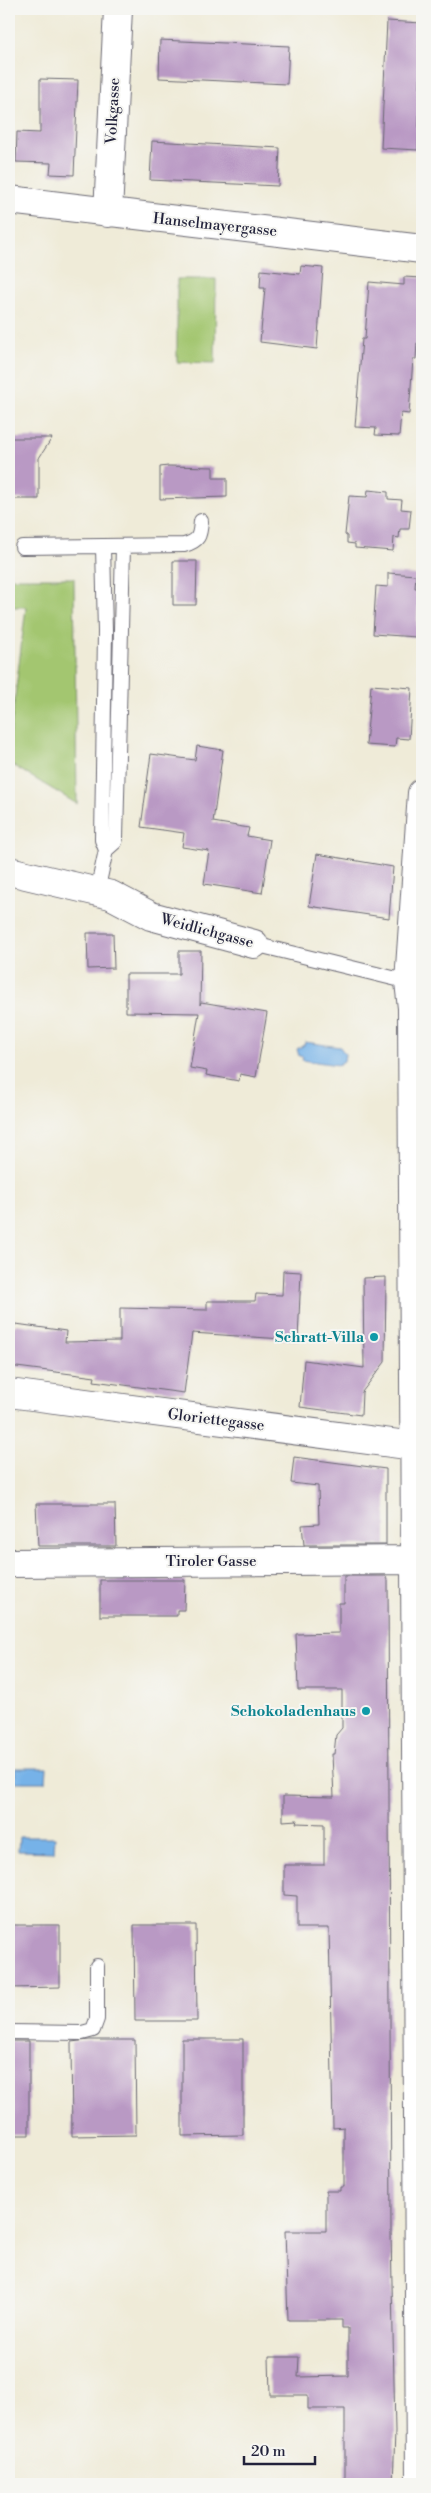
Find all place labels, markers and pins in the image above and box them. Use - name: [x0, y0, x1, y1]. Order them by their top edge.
- place label: Schratt-Villa: [275, 1328, 365, 1347]
- marker: Schratt-Villa: [368, 1331, 380, 1343]
- place label: Schokoladenhaus: [231, 1702, 356, 1721]
- marker: Schokoladenhaus: [360, 1705, 372, 1717]

